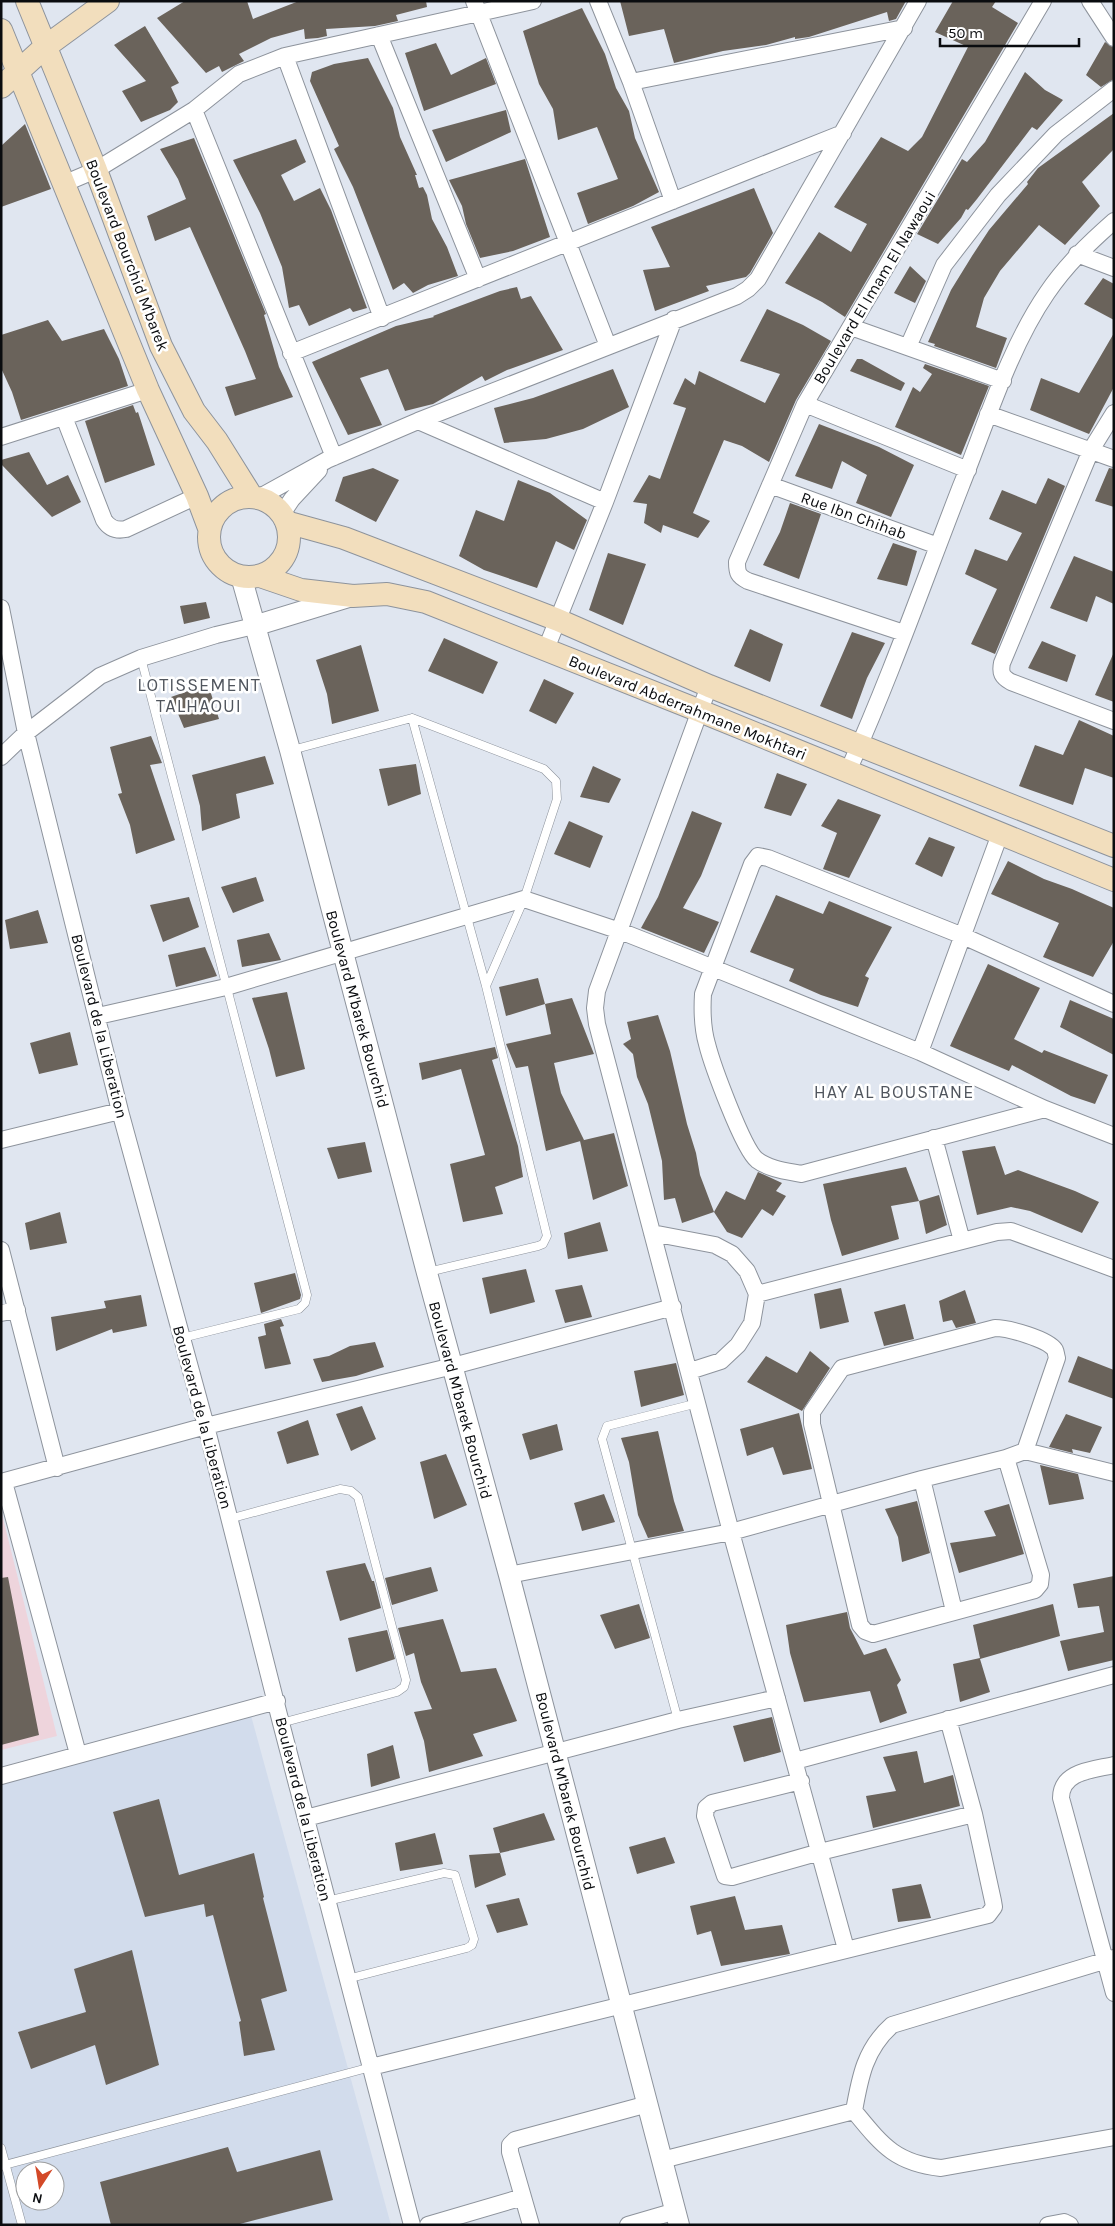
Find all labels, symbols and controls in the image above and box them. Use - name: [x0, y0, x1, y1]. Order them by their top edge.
- scale bar: [940, 15, 1079, 47]
- text: 50 m: [948, 24, 983, 42]
- street label: Boulevard Bourchid M'barek: [82, 156, 173, 354]
- street label: Boulevard El Imam El Nawaoui: [809, 187, 940, 387]
- street label: Rue Ibn Chihab: [798, 488, 909, 543]
- street label: Boulevard Abderrahmane Mokhtari: [566, 651, 810, 764]
- district label: LOTISSEMENT TALHAOUI: [137, 674, 261, 717]
- street label: Boulevard M'barek Bourchid: [322, 908, 393, 1110]
- street label: Boulevard de la Liberation: [67, 932, 132, 1120]
- district label: HAY AL BOUSTANE: [814, 1081, 974, 1103]
- street label: Boulevard M'barek Bourchid: [425, 1299, 496, 1501]
- street label: Boulevard de la Liberation: [169, 1323, 236, 1511]
- street label: Boulevard M'barek Bourchid: [532, 1690, 599, 1892]
- street label: Boulevard de la Liberation: [271, 1715, 336, 1903]
- north arrow: [15, 2161, 65, 2211]
- text: N: [31, 2189, 44, 2208]

